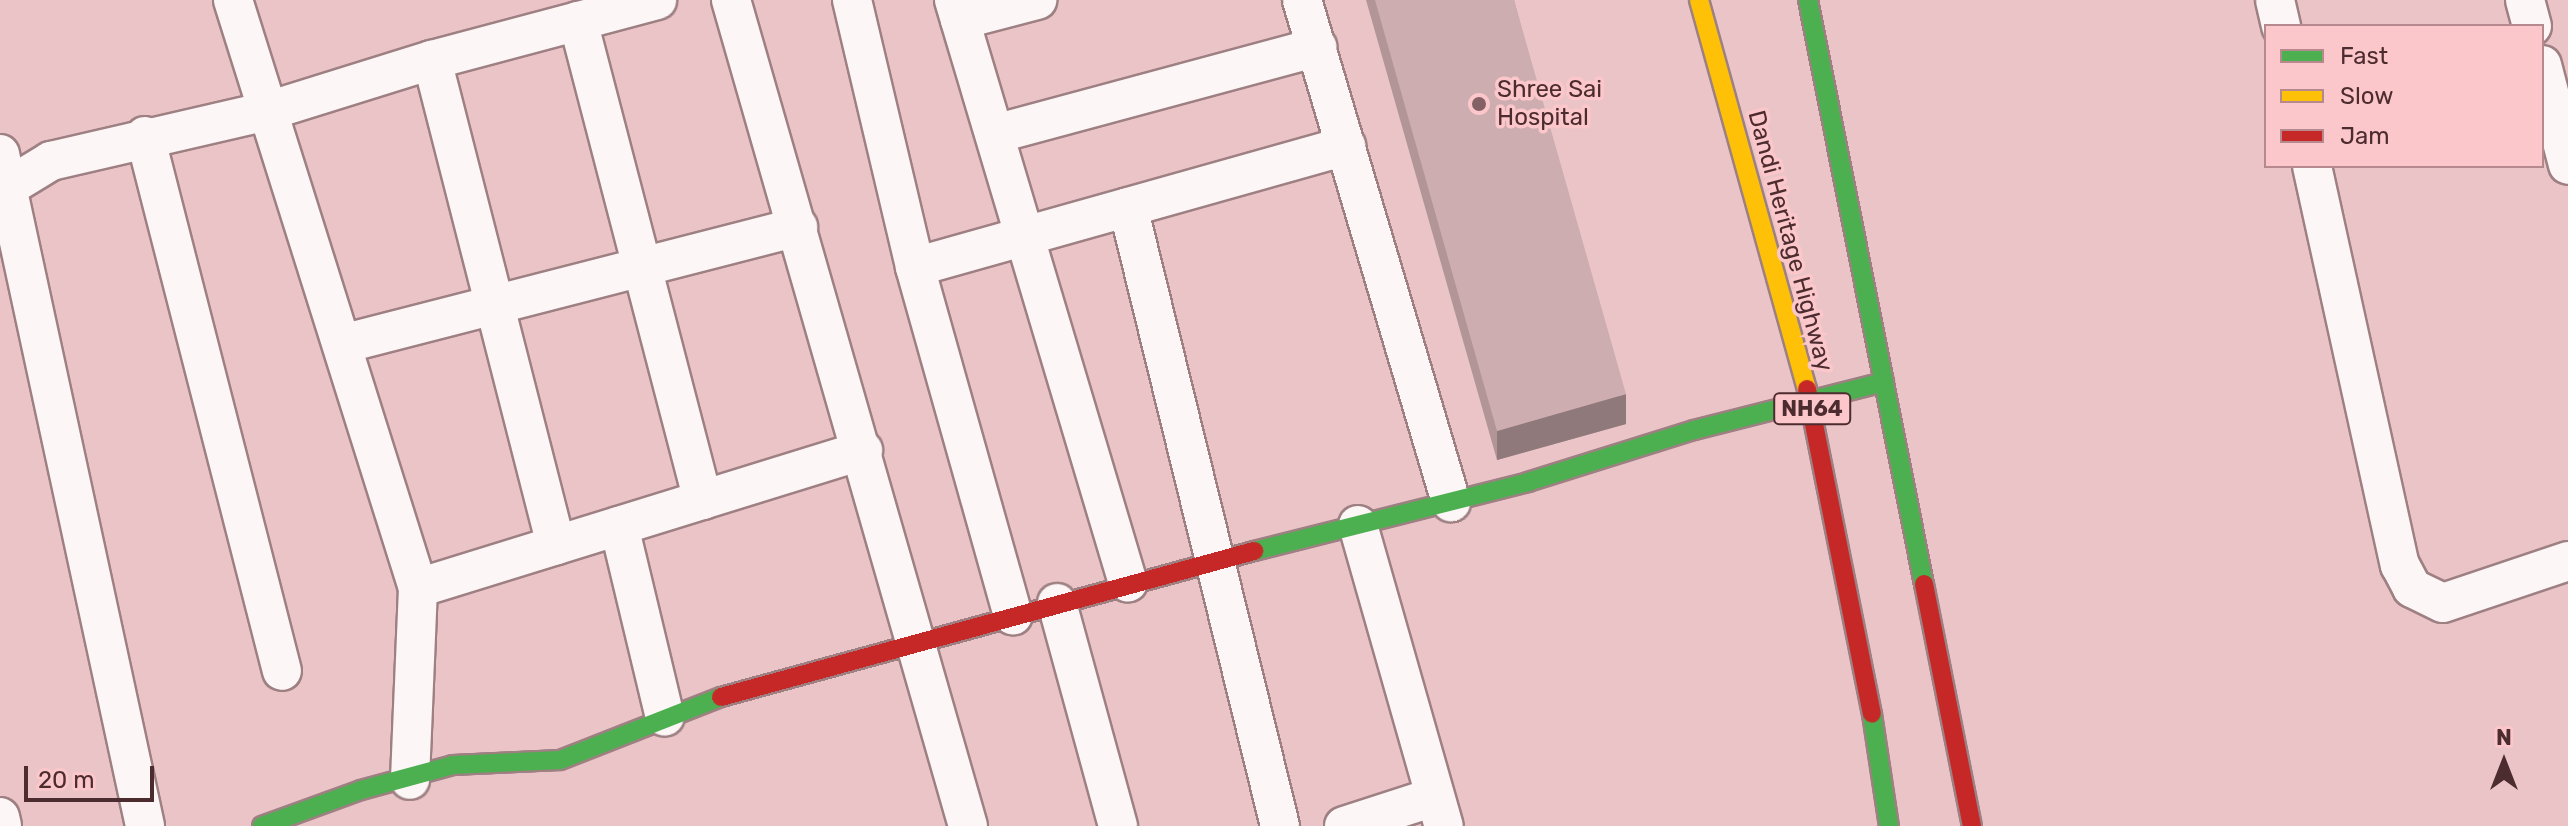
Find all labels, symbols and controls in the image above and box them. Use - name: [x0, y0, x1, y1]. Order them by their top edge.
- legend: [2264, 24, 2544, 168]
- text: Fast: [2340, 42, 2388, 70]
- place label: Shree Sai Hospital: [1497, 76, 1602, 132]
- text: Slow: [2340, 82, 2393, 110]
- marker: Shree Sai Hospital: [1468, 93, 1490, 115]
- street label: Dandi Heritage Highway: [1741, 107, 1839, 375]
- text: Jam: [2340, 122, 2390, 150]
- road number: NH64: [1772, 391, 1852, 427]
- north arrow: [2464, 722, 2544, 802]
- text: N: [2496, 724, 2512, 751]
- scale bar: [28, 750, 158, 800]
- text: 20 m: [38, 766, 95, 794]

